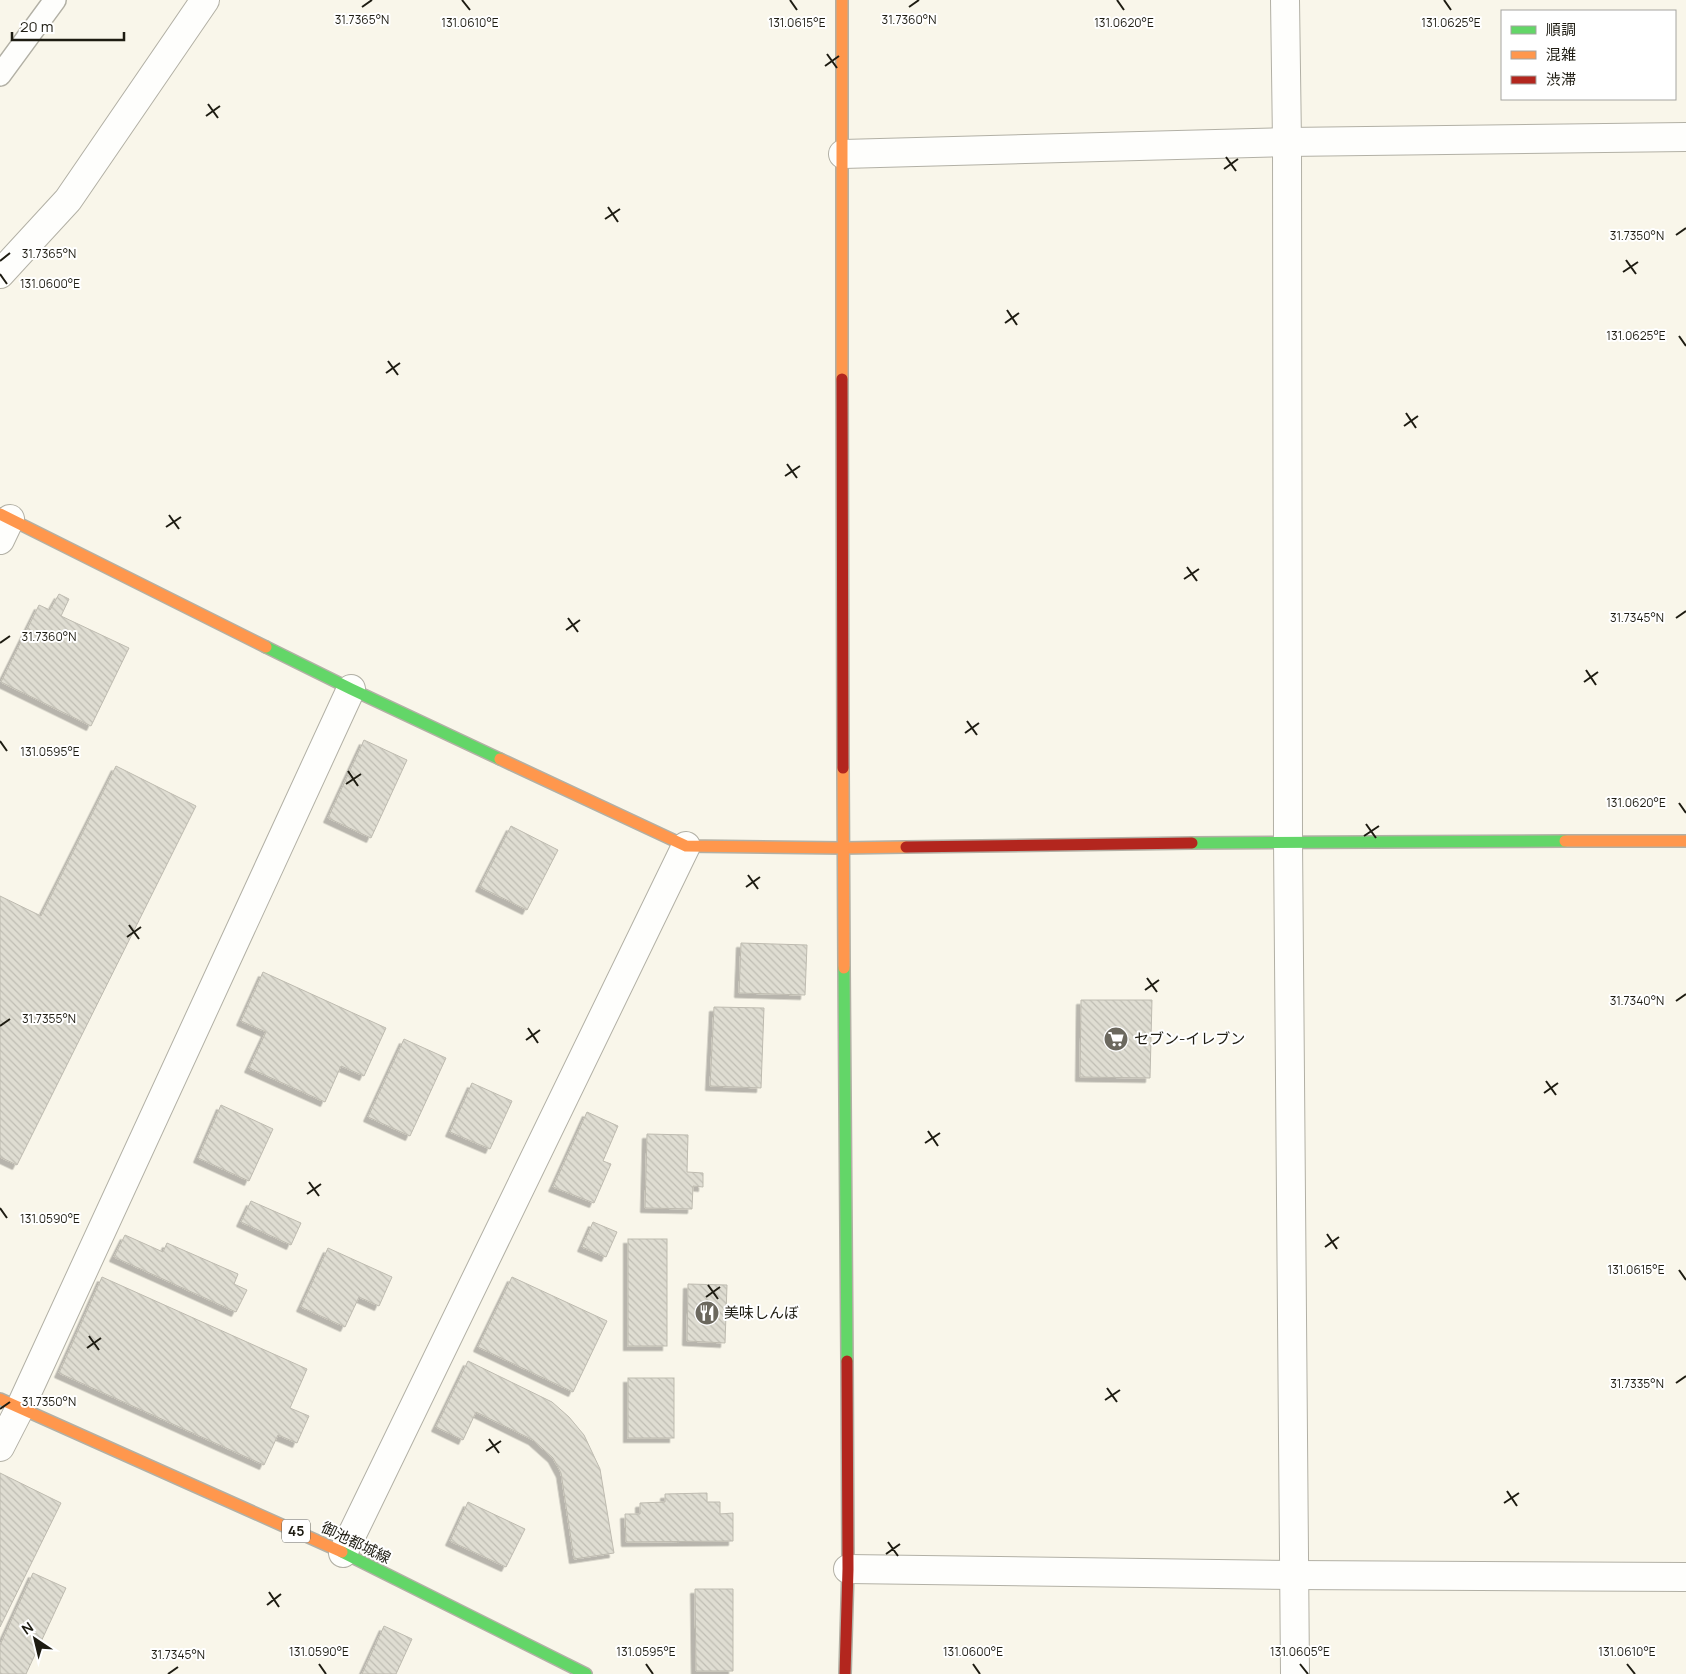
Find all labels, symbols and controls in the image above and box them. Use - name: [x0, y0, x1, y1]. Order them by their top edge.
- scale bar: [12, 10, 125, 42]
- legend: [1501, 10, 1676, 100]
- text: 31.7365°N: [335, 11, 389, 28]
- text: 31.7360°N: [882, 11, 936, 28]
- text: 131.0610°E: [441, 14, 499, 31]
- text: 131.0615°E: [769, 14, 826, 31]
- text: 131.0620°E: [1094, 14, 1154, 31]
- text: 131.0625°E: [1421, 14, 1481, 31]
- text: 20 m: [20, 16, 53, 37]
- text: 順調: [1546, 19, 1576, 40]
- text: 混雑: [1546, 44, 1576, 65]
- text: 渋滞: [1546, 69, 1576, 90]
- text: 31.7350°N: [1610, 227, 1664, 244]
- text: 31.7365°N: [22, 245, 76, 262]
- text: 131.0600°E: [20, 275, 80, 292]
- text: 131.0625°E: [1606, 327, 1666, 344]
- text: 31.7345°N: [1610, 609, 1664, 626]
- text: 31.7360°N: [22, 628, 76, 645]
- text: 131.0595°E: [20, 743, 80, 760]
- text: 131.0620°E: [1606, 794, 1666, 811]
- text: 31.7340°N: [1610, 992, 1664, 1009]
- text: 31.7355°N: [22, 1010, 76, 1027]
- supermarket icon: セブン-イレブン: [1103, 1026, 1129, 1052]
- place label: セブン-イレブン: [1134, 1028, 1245, 1049]
- text: 131.0590°E: [20, 1210, 80, 1227]
- text: 131.0615°E: [1608, 1261, 1665, 1278]
- restaurant icon: 美味しんぼ: [694, 1300, 720, 1326]
- place label: 美味しんぼ: [724, 1302, 799, 1323]
- text: 31.7335°N: [1610, 1375, 1664, 1392]
- text: 31.7350°N: [22, 1393, 76, 1410]
- street label: 御池都城線: [318, 1517, 395, 1568]
- road number: 45: [282, 1520, 310, 1542]
- north arrow: [10, 1614, 60, 1664]
- text: N: [18, 1617, 37, 1639]
- text: 131.0590°E: [289, 1643, 349, 1660]
- text: 131.0595°E: [616, 1643, 676, 1660]
- text: 131.0600°E: [943, 1643, 1003, 1660]
- text: 131.0605°E: [1270, 1643, 1330, 1660]
- text: 131.0610°E: [1598, 1643, 1656, 1660]
- text: 31.7345°N: [151, 1646, 205, 1663]

